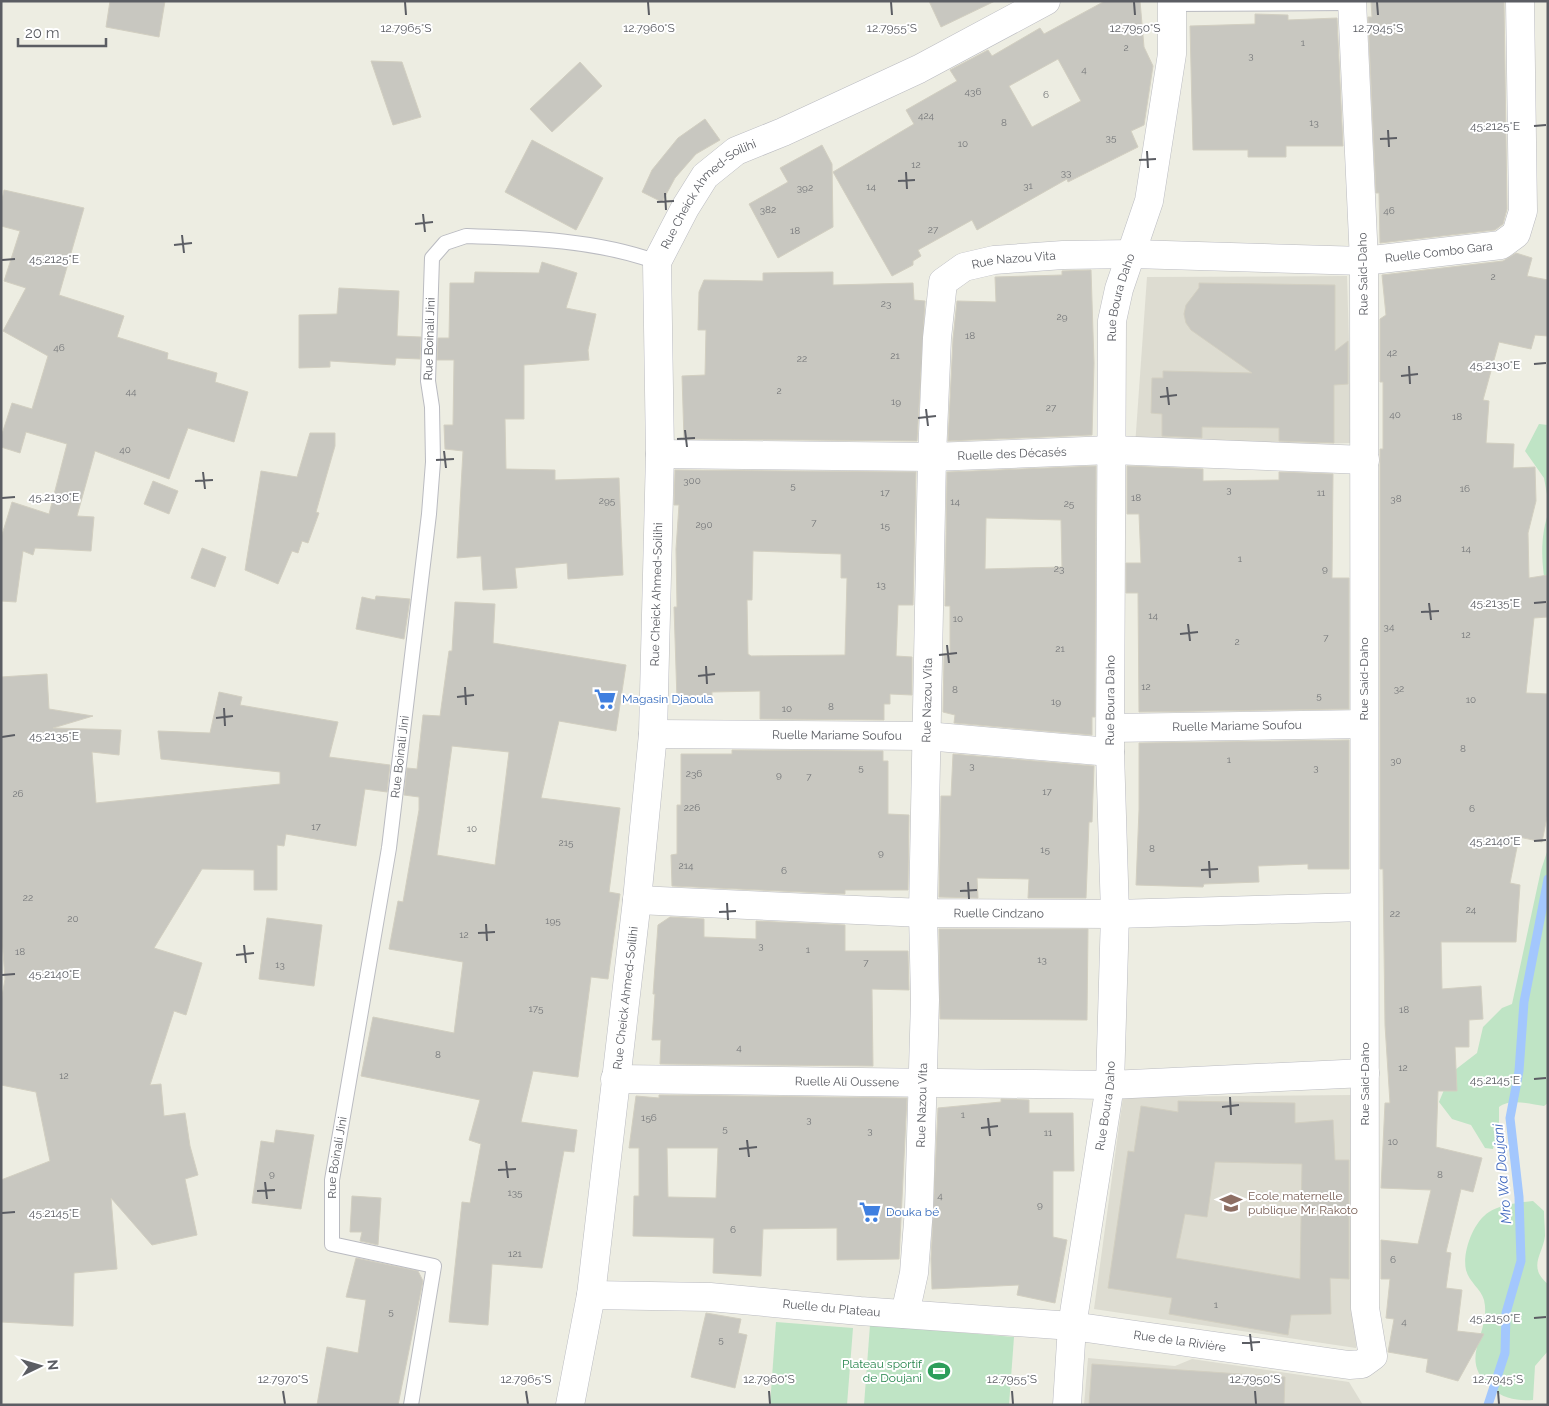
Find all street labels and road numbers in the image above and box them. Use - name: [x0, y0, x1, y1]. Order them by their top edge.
- street label: Rue Cheick Ahmed-Soilihi: [658, 137, 758, 251]
- street label: Rue Said-Daho: [1355, 232, 1371, 316]
- street label: Ruelle Combo Gara: [1384, 239, 1493, 266]
- street label: Rue Nazou Vita: [970, 249, 1056, 272]
- street label: Rue Boura Daho: [1105, 252, 1138, 341]
- street label: Rue Boinali Jini: [421, 297, 438, 381]
- street label: Ruelle des Décasés: [957, 445, 1067, 463]
- street label: Rue Cheick Ahmed-Soilihi: [648, 522, 665, 667]
- street label: Rue Said-Daho: [1357, 637, 1371, 721]
- street label: Rue Boura Daho: [1103, 655, 1117, 745]
- street label: Rue Nazou Vita: [919, 658, 935, 743]
- street label: Rue Boinali Jini: [388, 715, 412, 799]
- street label: Ruelle Mariame Soufou: [1172, 718, 1302, 734]
- street label: Ruelle Mariame Soufou: [772, 728, 902, 743]
- street label: Ruelle Cindzano: [953, 906, 1044, 921]
- street label: Rue Cheick Ahmed-Soilihi: [610, 926, 641, 1070]
- street label: Rue Said-Daho: [1358, 1042, 1372, 1126]
- street label: Rue Boura Daho: [1093, 1061, 1118, 1152]
- street label: Rue Nazou Vita: [914, 1063, 930, 1148]
- street label: Ruelle Ali Oussene: [795, 1074, 899, 1089]
- street label: Rue Boinali Jini: [325, 1115, 350, 1199]
- street label: Ruelle du Plateau: [782, 1297, 881, 1319]
- street label: Rue de la Rivière: [1133, 1328, 1227, 1355]

